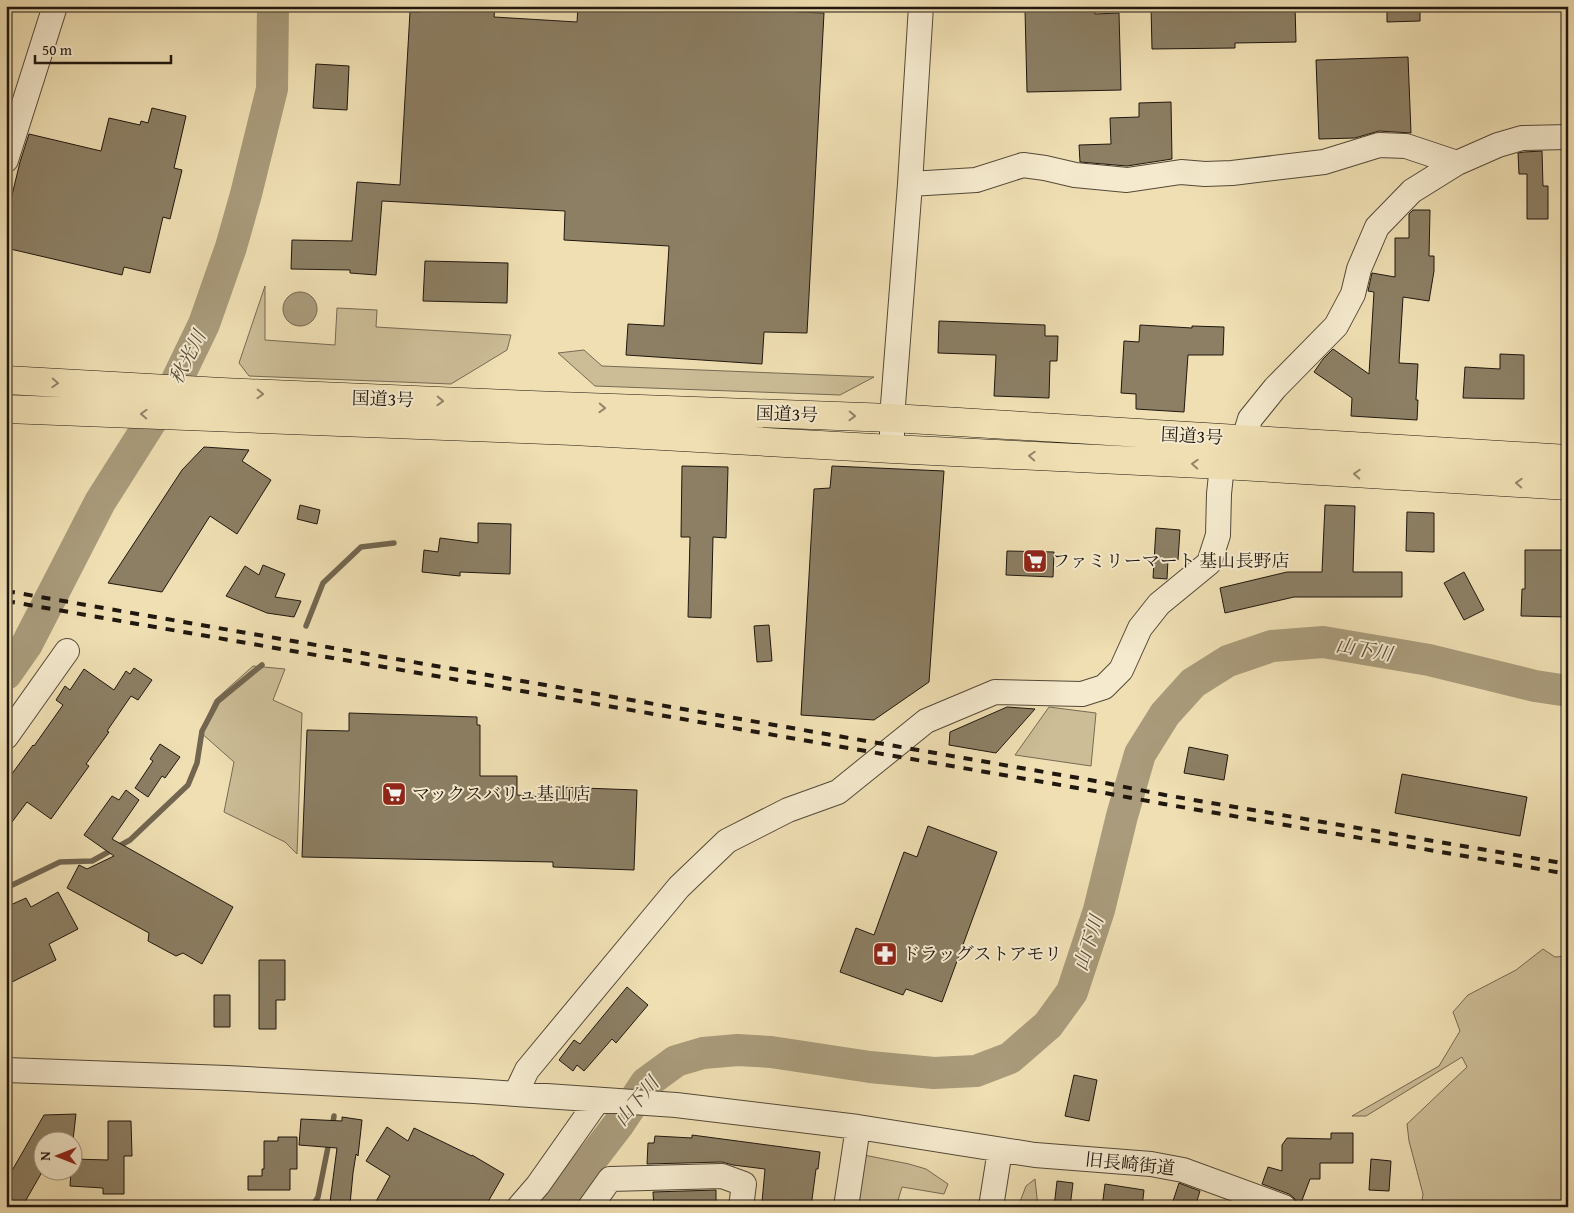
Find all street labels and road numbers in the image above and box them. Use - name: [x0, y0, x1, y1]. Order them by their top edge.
- street label: 国道3号: [351, 384, 415, 413]
- street label: 国道3号: [755, 399, 819, 428]
- street label: 国道3号: [1160, 420, 1224, 451]
- street label: 旧長崎街道: [1084, 1145, 1176, 1182]

